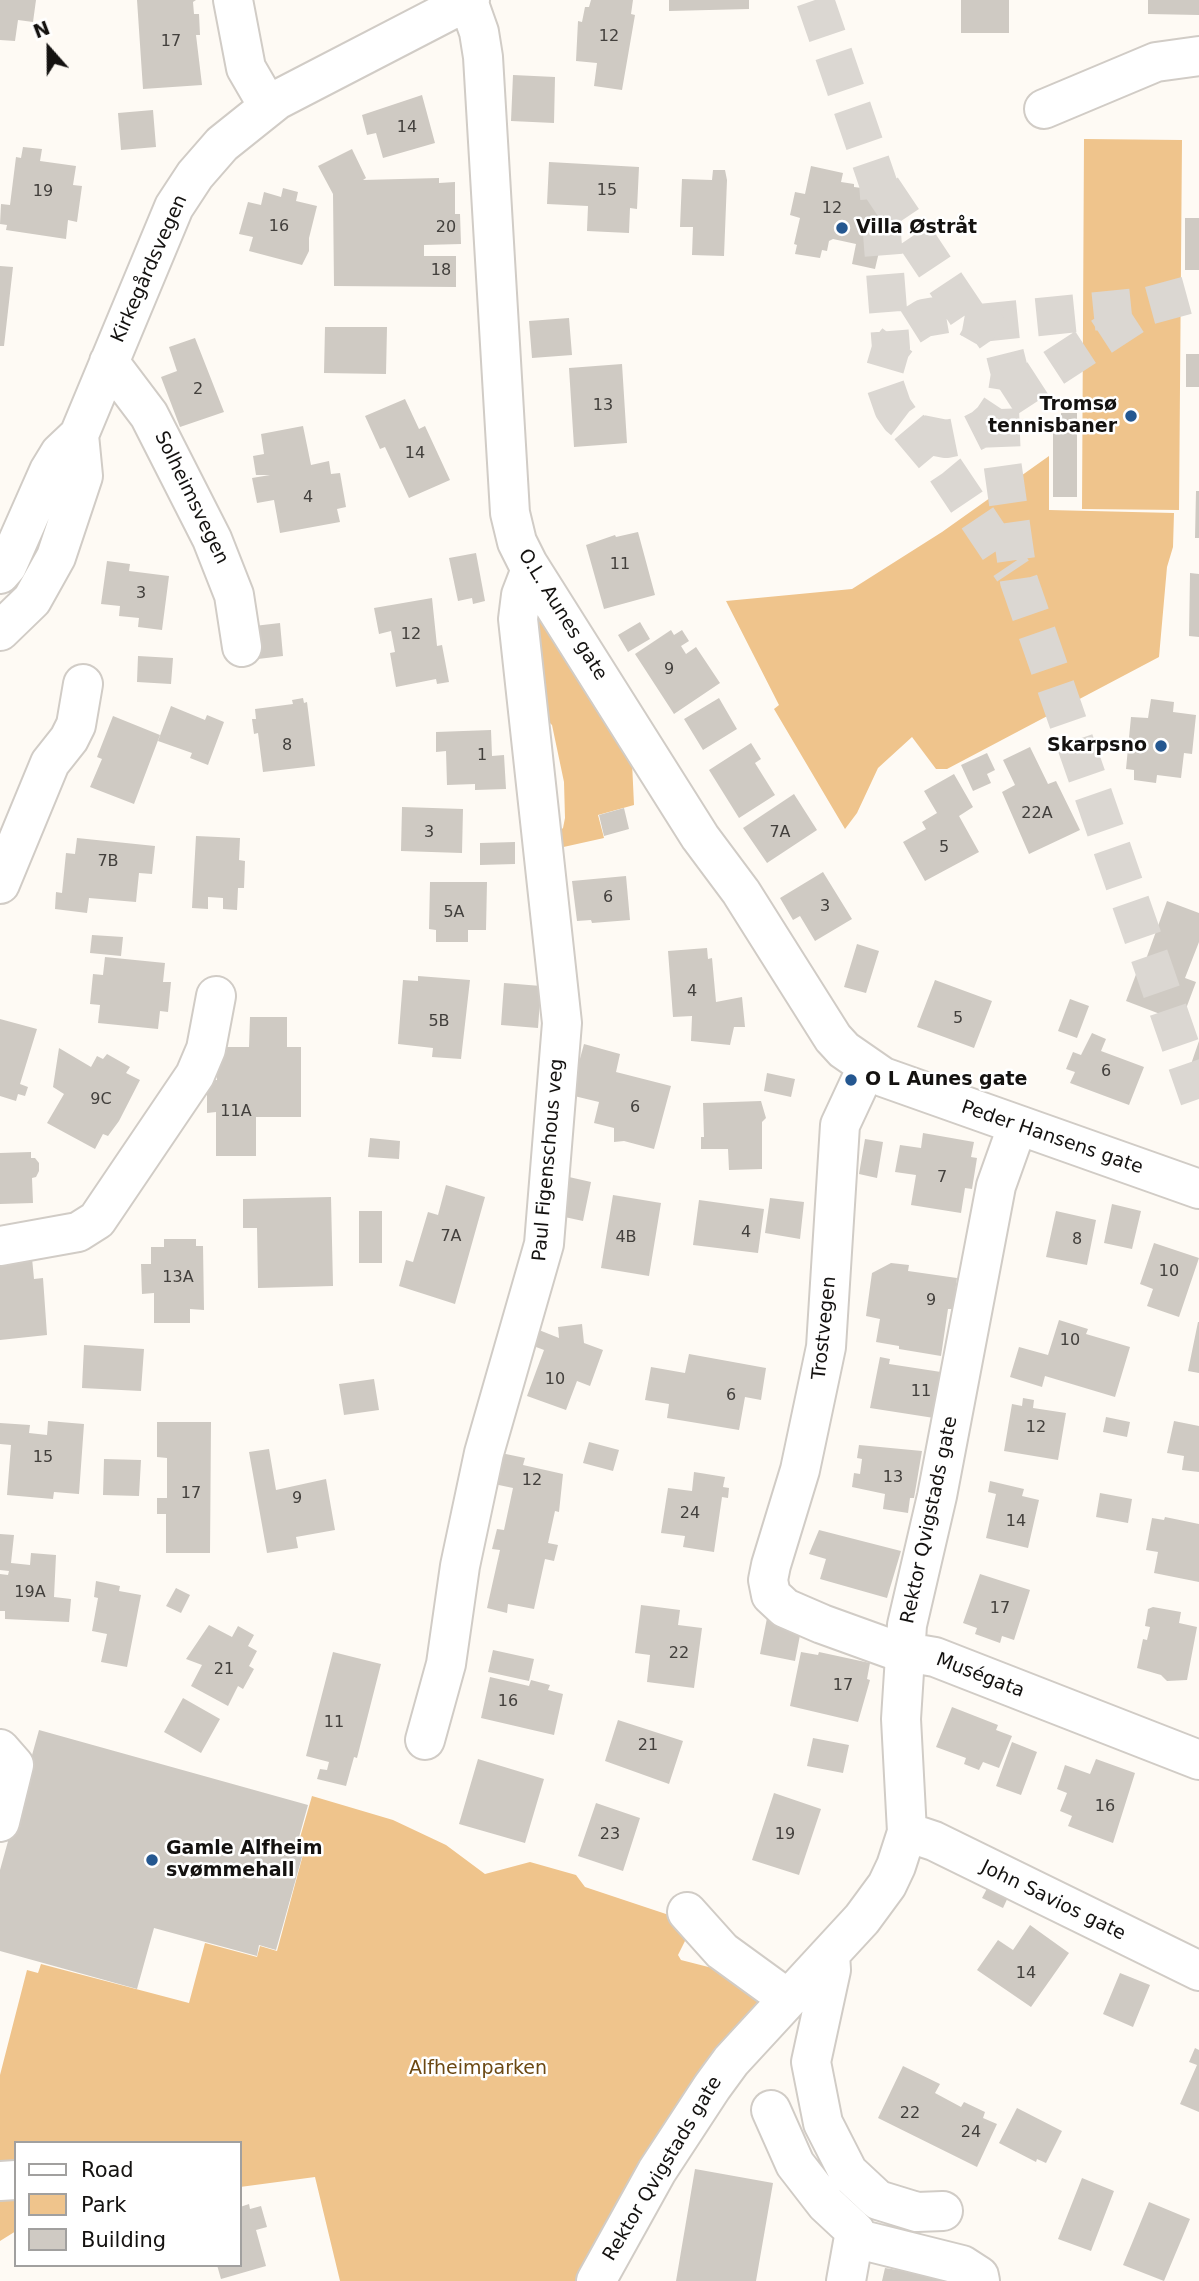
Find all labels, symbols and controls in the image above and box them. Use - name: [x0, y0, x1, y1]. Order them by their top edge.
- north arrow: [14, 14, 84, 84]
- text: N: [30, 16, 53, 43]
- house number: 12: [599, 27, 619, 47]
- house number: 17: [161, 32, 181, 52]
- house number: 14: [397, 118, 417, 138]
- house number: 15: [597, 181, 617, 201]
- house number: 19: [33, 182, 53, 202]
- street label: Kirkegårdsvegen: [107, 192, 193, 346]
- house number: 12: [822, 199, 842, 219]
- house number: 16: [269, 217, 289, 237]
- place label: Villa Østråt: [856, 217, 977, 239]
- house number: 20: [436, 218, 456, 238]
- marker: Villa Østråt: [834, 220, 850, 236]
- house number: 18: [431, 261, 451, 281]
- house number: 2: [193, 380, 203, 400]
- place label: Tromsø tennisbaner: [988, 394, 1117, 438]
- house number: 13: [593, 396, 613, 416]
- marker: Tromsø tennisbaner: [1123, 408, 1139, 424]
- street label: Solheimsvegen: [149, 428, 233, 568]
- house number: 14: [405, 444, 425, 464]
- house number: 4: [303, 488, 313, 508]
- street label: O.L. Aunes gate: [512, 545, 612, 685]
- house number: 11: [610, 555, 630, 575]
- house number: 3: [136, 584, 146, 604]
- house number: 12: [401, 625, 421, 645]
- house number: 9: [664, 660, 674, 680]
- place label: Skarpsno: [1047, 735, 1147, 757]
- house number: 8: [282, 736, 292, 756]
- marker: Skarpsno: [1153, 738, 1169, 754]
- house number: 1: [477, 746, 487, 766]
- house number: 22A: [1021, 804, 1053, 824]
- house number: 3: [424, 823, 434, 843]
- house number: 7A: [769, 823, 791, 843]
- house number: 5: [939, 838, 949, 858]
- house number: 7B: [97, 852, 119, 872]
- house number: 6: [603, 888, 613, 908]
- house number: 3: [820, 897, 830, 917]
- house number: 5A: [443, 903, 465, 923]
- house number: 4: [687, 982, 697, 1002]
- house number: 5: [953, 1009, 963, 1029]
- house number: 5B: [428, 1012, 450, 1032]
- street label: Paul Figenschous veg: [529, 1058, 569, 1262]
- house number: 6: [1101, 1062, 1111, 1082]
- place label: O L Aunes gate: [865, 1069, 1027, 1091]
- marker: O L Aunes gate: [843, 1072, 859, 1088]
- house number: 9C: [90, 1090, 112, 1110]
- street label: Peder Hansens gate: [958, 1096, 1146, 1180]
- house number: 6: [630, 1098, 640, 1118]
- house number: 11A: [220, 1102, 252, 1122]
- house number: 7: [937, 1168, 947, 1188]
- house number: 4: [741, 1223, 751, 1243]
- house number: 7A: [440, 1227, 462, 1247]
- house number: 4B: [615, 1228, 637, 1248]
- house number: 8: [1072, 1230, 1082, 1250]
- house number: 10: [1159, 1262, 1179, 1282]
- house number: 13A: [162, 1268, 194, 1288]
- street label: Trostvegen: [808, 1275, 842, 1381]
- house number: 9: [926, 1291, 936, 1311]
- house number: 10: [1060, 1331, 1080, 1351]
- house number: 10: [545, 1370, 565, 1390]
- house number: 11: [911, 1382, 931, 1402]
- house number: 6: [726, 1386, 736, 1406]
- street label: Rektor Qvigstads gate: [897, 1414, 963, 1626]
- house number: 12: [1026, 1418, 1046, 1438]
- house number: 15: [33, 1448, 53, 1468]
- house number: 13: [883, 1468, 903, 1488]
- house number: 12: [522, 1471, 542, 1491]
- house number: 17: [181, 1484, 201, 1504]
- house number: 9: [292, 1489, 302, 1509]
- house number: 24: [680, 1504, 700, 1524]
- house number: 14: [1006, 1512, 1026, 1532]
- house number: 19A: [14, 1583, 46, 1603]
- house number: 17: [990, 1599, 1010, 1619]
- house number: 22: [669, 1644, 689, 1664]
- street label: Muségata: [933, 1649, 1027, 1703]
- house number: 21: [214, 1660, 234, 1680]
- house number: 17: [833, 1676, 853, 1696]
- house number: 16: [498, 1692, 518, 1712]
- house number: 11: [324, 1713, 344, 1733]
- house number: 21: [638, 1736, 658, 1756]
- house number: 16: [1095, 1797, 1115, 1817]
- house number: 23: [600, 1825, 620, 1845]
- house number: 19: [775, 1825, 795, 1845]
- place label: Gamle Alfheim svømmehall: [166, 1838, 322, 1882]
- marker: Gamle Alfheim svømmehall: [144, 1852, 160, 1868]
- street label: John Savios gate: [977, 1856, 1129, 1946]
- house number: 14: [1016, 1964, 1036, 1984]
- park label: Alfheimparken: [409, 2058, 547, 2080]
- street label: Rektor Qvigstads gate: [599, 2073, 727, 2265]
- house number: 22: [900, 2104, 920, 2124]
- house number: 24: [961, 2123, 981, 2143]
- legend: [14, 2141, 242, 2267]
- text: Road: [81, 2158, 134, 2182]
- text: Park: [81, 2193, 126, 2217]
- text: Building: [81, 2228, 166, 2252]

